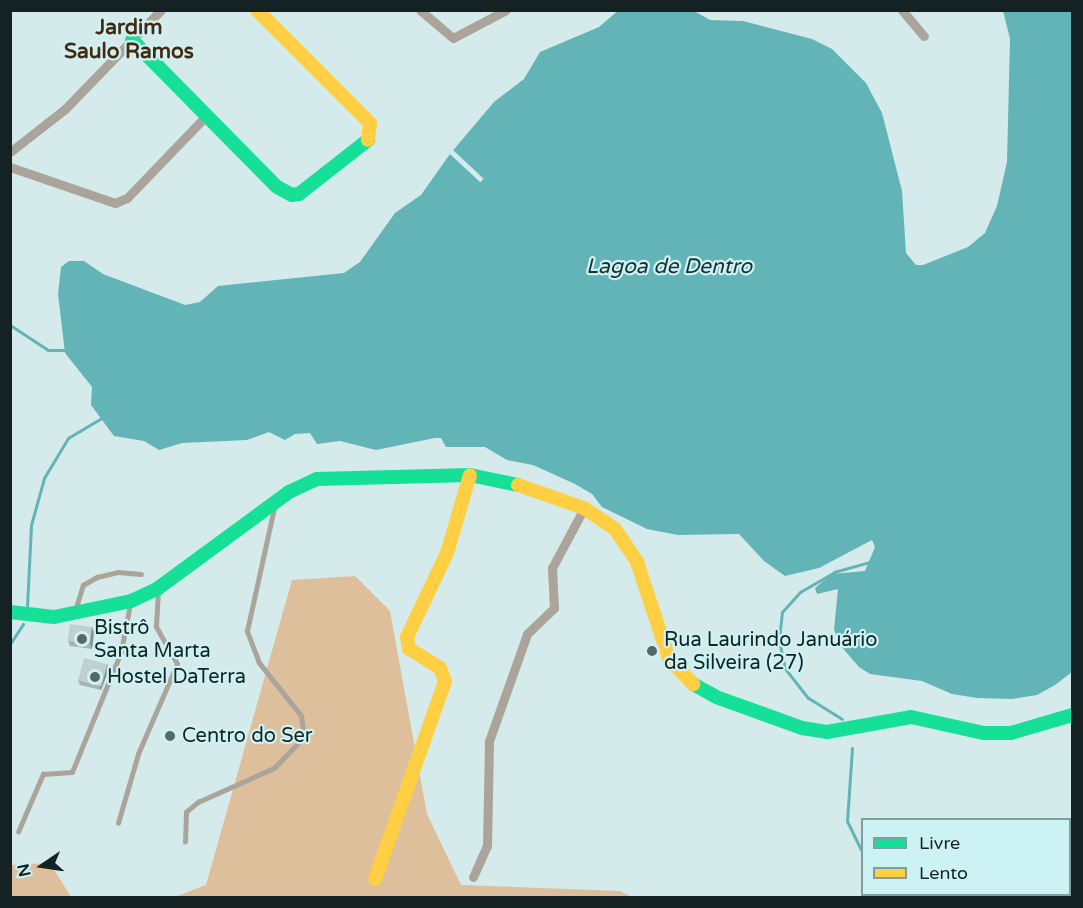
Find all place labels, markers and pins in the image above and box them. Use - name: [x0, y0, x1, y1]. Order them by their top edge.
- place label: Bistrô Santa Marta: [94, 616, 211, 663]
- place label: Rua Laurindo Januário da Silveira (27): [664, 628, 877, 675]
- marker: Bistrô Santa Marta: [75, 632, 89, 646]
- marker: Rua Laurindo Januário da Silveira (27): [645, 644, 659, 658]
- place label: Hostel DaTerra: [107, 665, 246, 689]
- marker: Hostel DaTerra: [88, 670, 102, 684]
- place label: Centro do Ser: [182, 724, 312, 748]
- marker: Centro do Ser: [163, 729, 177, 743]

